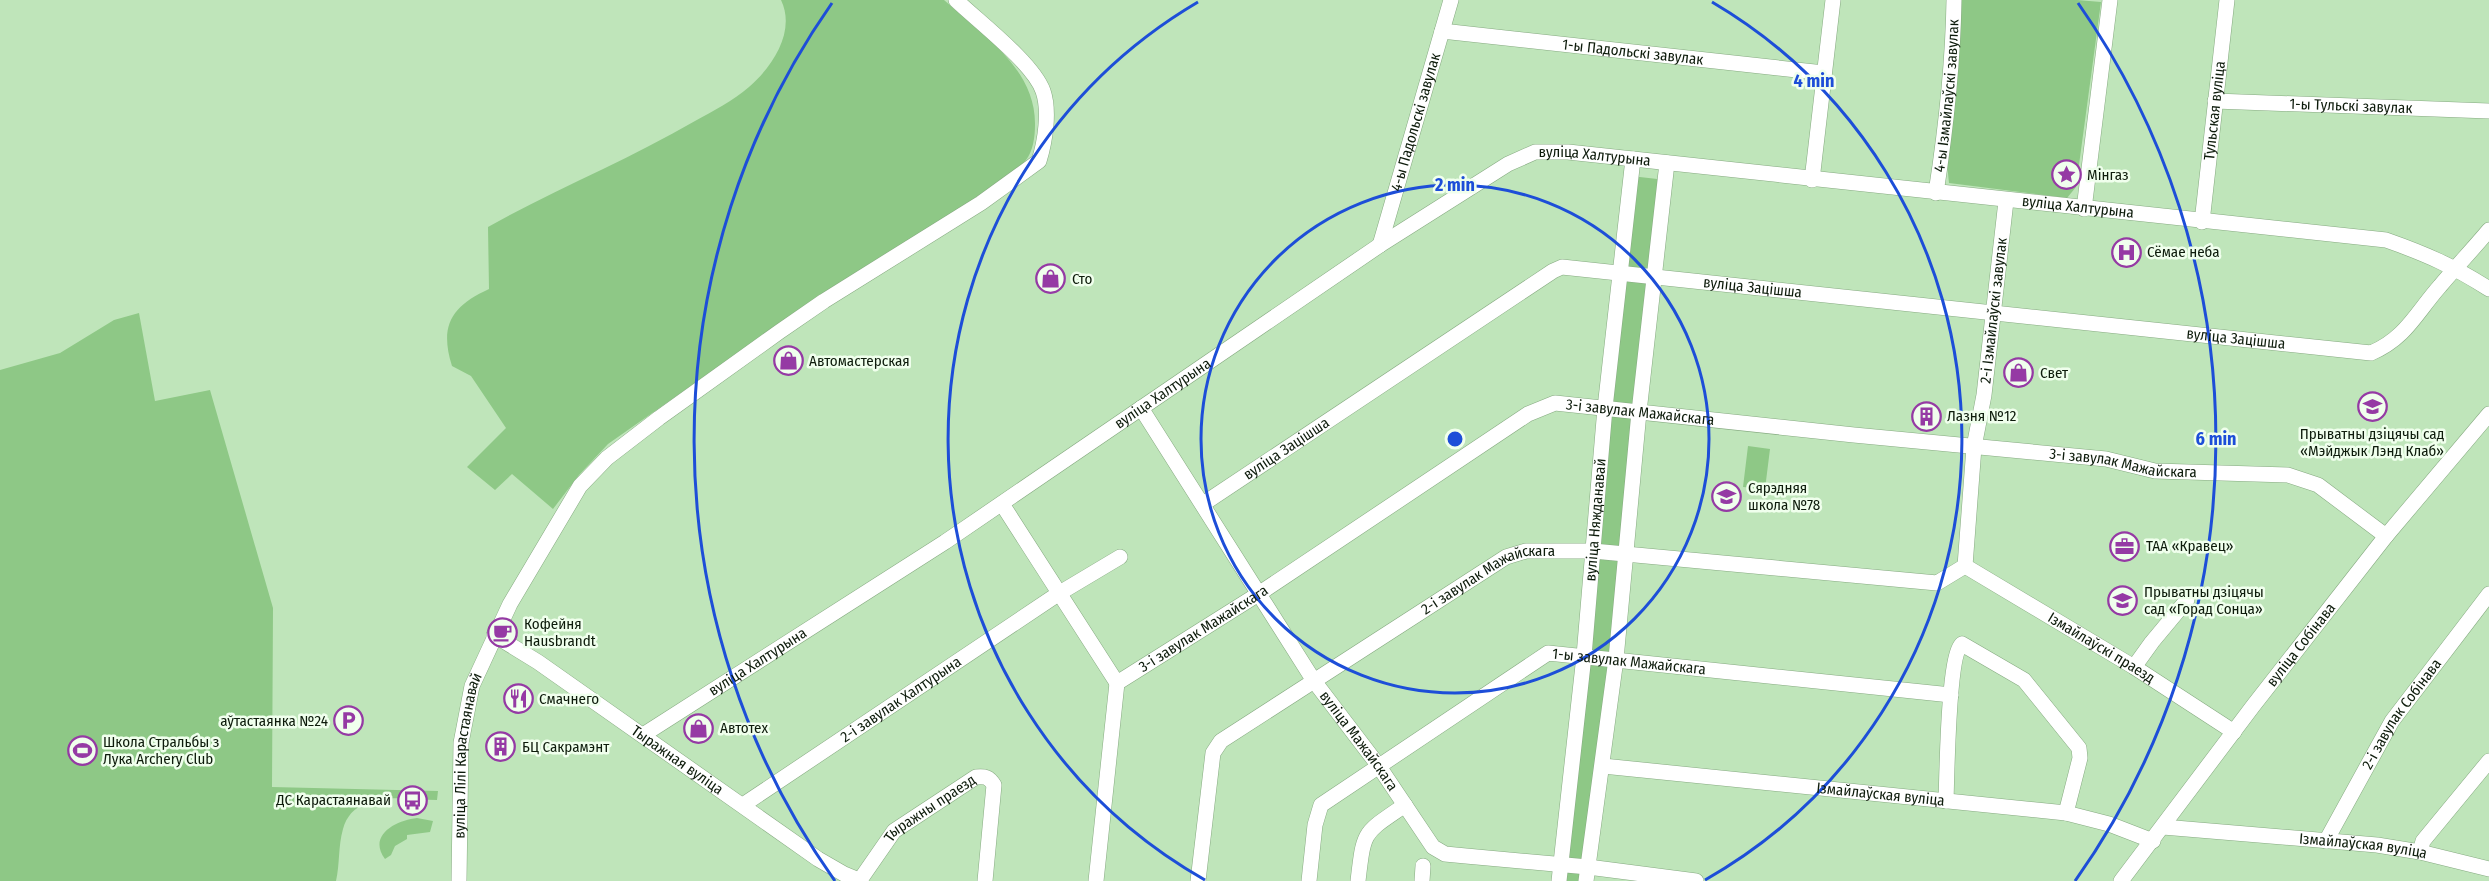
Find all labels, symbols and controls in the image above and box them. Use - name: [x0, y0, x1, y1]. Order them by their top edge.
- street label: 4-ы Ізмайлаўскі завулак: [1930, 19, 1963, 173]
- street label: 1-ы Падольскі завулак: [1561, 35, 1704, 69]
- street label: 4-ы Падольскі завулак: [1387, 51, 1444, 193]
- street label: Тульская вуліца: [2200, 60, 2229, 161]
- text: 4 min: [1794, 70, 1834, 92]
- street label: 1-ы Тульскі завулак: [2289, 95, 2413, 117]
- street label: вуліца Халтурына: [1539, 143, 1652, 170]
- place icon: Мінгаз: [2050, 159, 2082, 191]
- place label: Мінгаз: [2087, 166, 2129, 184]
- text: 2 min: [1434, 174, 1475, 196]
- street label: вуліца Халтурына: [2021, 192, 2135, 222]
- hospital icon: Сёмае неба: [2110, 236, 2142, 268]
- street label: 2-і Ізмайлаўскі завулак: [1976, 237, 2011, 384]
- place label: Сёмае неба: [2147, 243, 2220, 261]
- shop icon: Сто: [1035, 263, 1067, 295]
- place label: Сто: [1072, 270, 1093, 288]
- street label: вуліца Зацішша: [1702, 273, 1803, 301]
- street label: вуліца Зацішша: [2186, 324, 2286, 353]
- shop icon: Автомастерская: [772, 345, 804, 377]
- place label: Автомастерская: [809, 352, 910, 370]
- street label: вуліца Халтурына: [1111, 354, 1214, 433]
- shop icon: Свет: [2003, 357, 2035, 389]
- place label: Свет: [2040, 364, 2069, 382]
- school or university icon: Прыватны дзіцячы сад «Мэйджык Лэнд Клаб»: [2356, 391, 2388, 423]
- street label: 3-і завулак Мажайскага: [1565, 395, 1715, 429]
- building icon: Лазня №12: [1910, 400, 1942, 432]
- place label: Лазня №12: [1947, 407, 2017, 425]
- street label: вуліца Зацішша: [1240, 414, 1333, 484]
- place label: Прыватны дзіцячы сад «Мэйджык Лэнд Клаб»: [2300, 425, 2444, 460]
- text: 6 min: [2196, 428, 2237, 450]
- centre of rings: [1445, 429, 1465, 449]
- street label: 3-і завулак Мажайскага: [2049, 445, 2197, 481]
- street label: вуліца Няжданавай: [1581, 458, 1610, 582]
- place label: Сярэдняя школа №78: [1748, 479, 1820, 514]
- school or university icon: Сярэдняя школа №78: [1711, 481, 1743, 513]
- office icon: ТАА «Кравец»: [2109, 530, 2141, 562]
- place label: ТАА «Кравец»: [2146, 537, 2234, 555]
- street label: 2-і завулак Мажайскага: [1418, 542, 1555, 618]
- street label: 3-і завулак Мажайскага: [1135, 581, 1271, 676]
- place label: Прыватны дзіцячы сад «Горад Сонца»: [2144, 583, 2264, 618]
- school or university icon: Прыватны дзіцячы сад «Горад Сонца»: [2107, 585, 2139, 617]
- street label: вуліца Собінава: [2263, 599, 2339, 690]
- street label: Ізмайлаўскі праезд: [2045, 609, 2158, 687]
- place label: Кофейня Hausbrandt: [524, 615, 596, 650]
- cafe icon: Кофейня Hausbrandt: [487, 617, 519, 649]
- street label: вуліца Халтурына: [705, 624, 810, 700]
- street label: 1-ы завулак Мажайскага: [1551, 645, 1707, 678]
- street label: 2-і завулак Халтурына: [837, 652, 965, 746]
- street label: 2-і завулак Собінава: [2358, 655, 2445, 773]
- street label: вуліца Лілі Карастаянавай: [451, 670, 486, 839]
- restaurant icon: Смачнего: [502, 683, 534, 715]
- street label: вуліца Мажайскага: [1316, 687, 1402, 794]
- place label: Смачнего: [539, 690, 599, 708]
- parking icon: аўтастаянка №24: [333, 705, 365, 737]
- place label: аўтастаянка №24: [220, 712, 328, 730]
- shop icon: Автотех: [683, 712, 715, 744]
- place label: Автотех: [720, 719, 768, 737]
- street label: Тыражная вуліца: [628, 722, 727, 799]
- building icon: БЦ Сакрамэнт: [485, 731, 517, 763]
- place label: Школа Стральбы з Лука Archery Club: [103, 733, 219, 768]
- sports icon: Школа Стральбы з Лука Archery Club: [66, 735, 98, 767]
- place label: БЦ Сакрамэнт: [522, 738, 610, 756]
- street label: Тыражны праезд: [880, 771, 979, 845]
- street label: Ізмайлаўская вуліца: [1816, 779, 1946, 810]
- bus stop icon: ДС Карастаянавай: [396, 784, 428, 816]
- place label: ДС Карастаянавай: [275, 791, 391, 809]
- street label: Ізмайлаўская вуліца: [2298, 829, 2429, 862]

